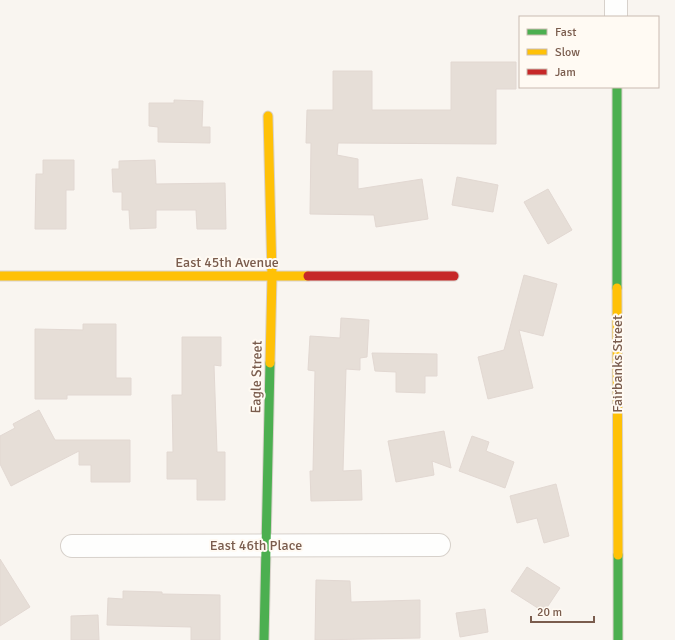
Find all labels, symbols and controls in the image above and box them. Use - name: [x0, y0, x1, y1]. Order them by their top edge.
- legend: [519, 16, 659, 88]
- text: Fast: [555, 25, 576, 40]
- text: Slow: [555, 45, 580, 60]
- text: Jam: [555, 65, 576, 80]
- street label: East 45th Avenue: [175, 254, 279, 271]
- street label: Fairbanks Street: [609, 315, 626, 413]
- street label: Eagle Street: [247, 340, 266, 414]
- street label: East 46th Place: [210, 537, 302, 554]
- scale bar: [531, 598, 594, 624]
- text: 20 m: [537, 605, 562, 620]

